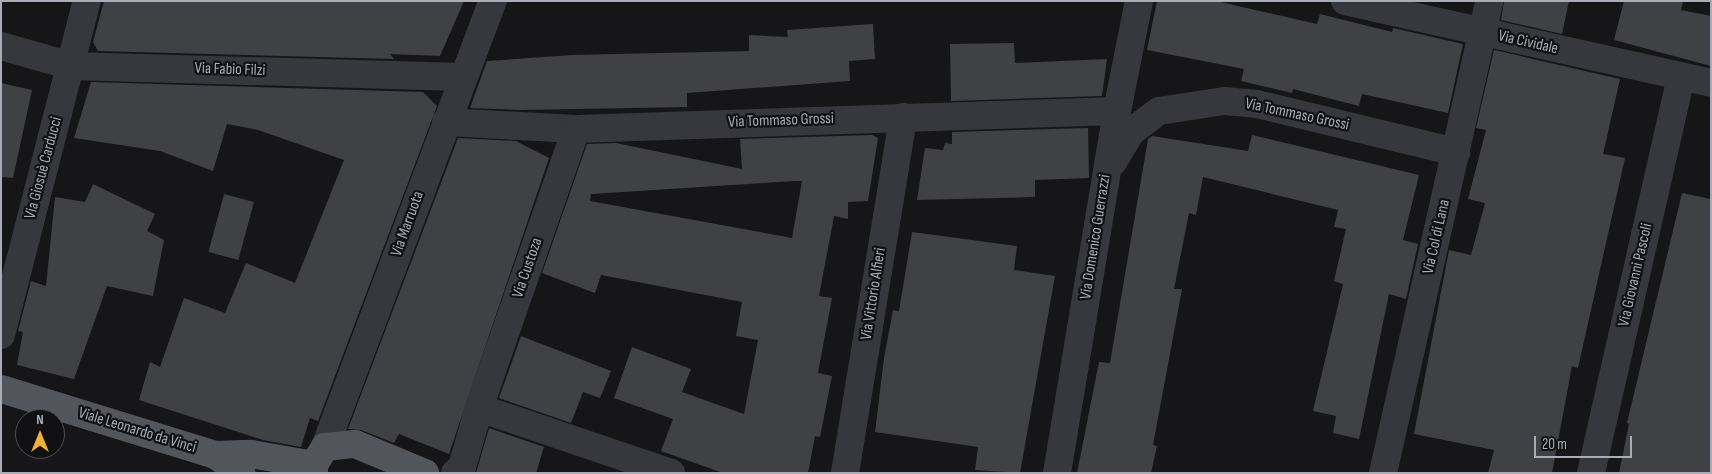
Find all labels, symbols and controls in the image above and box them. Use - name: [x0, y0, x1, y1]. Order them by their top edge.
- street label: Via Cividale: [1496, 27, 1560, 59]
- street label: Via Fabio Filzi: [194, 59, 266, 81]
- street label: Via Tommaso Grossi: [1243, 95, 1351, 135]
- street label: Via Tommaso Grossi: [728, 110, 834, 132]
- street label: Via Giosuè Carducci: [21, 115, 67, 221]
- street label: Via Domenico Guerrazzi: [1077, 173, 1115, 301]
- street label: Via Marruota: [387, 189, 429, 259]
- street label: Via Col di Lana: [1419, 198, 1455, 276]
- street label: Via Giovanni Pascoli: [1615, 221, 1657, 329]
- street label: Via Custoza: [509, 235, 547, 301]
- street label: Via Vittorio Alfieri: [857, 247, 891, 341]
- street label: Viale Leonardo da Vinci: [76, 404, 198, 458]
- north arrow: [15, 409, 65, 459]
- text: N: [36, 411, 44, 428]
- scale bar: [1537, 426, 1634, 458]
- text: 20 m: [1542, 435, 1567, 454]

